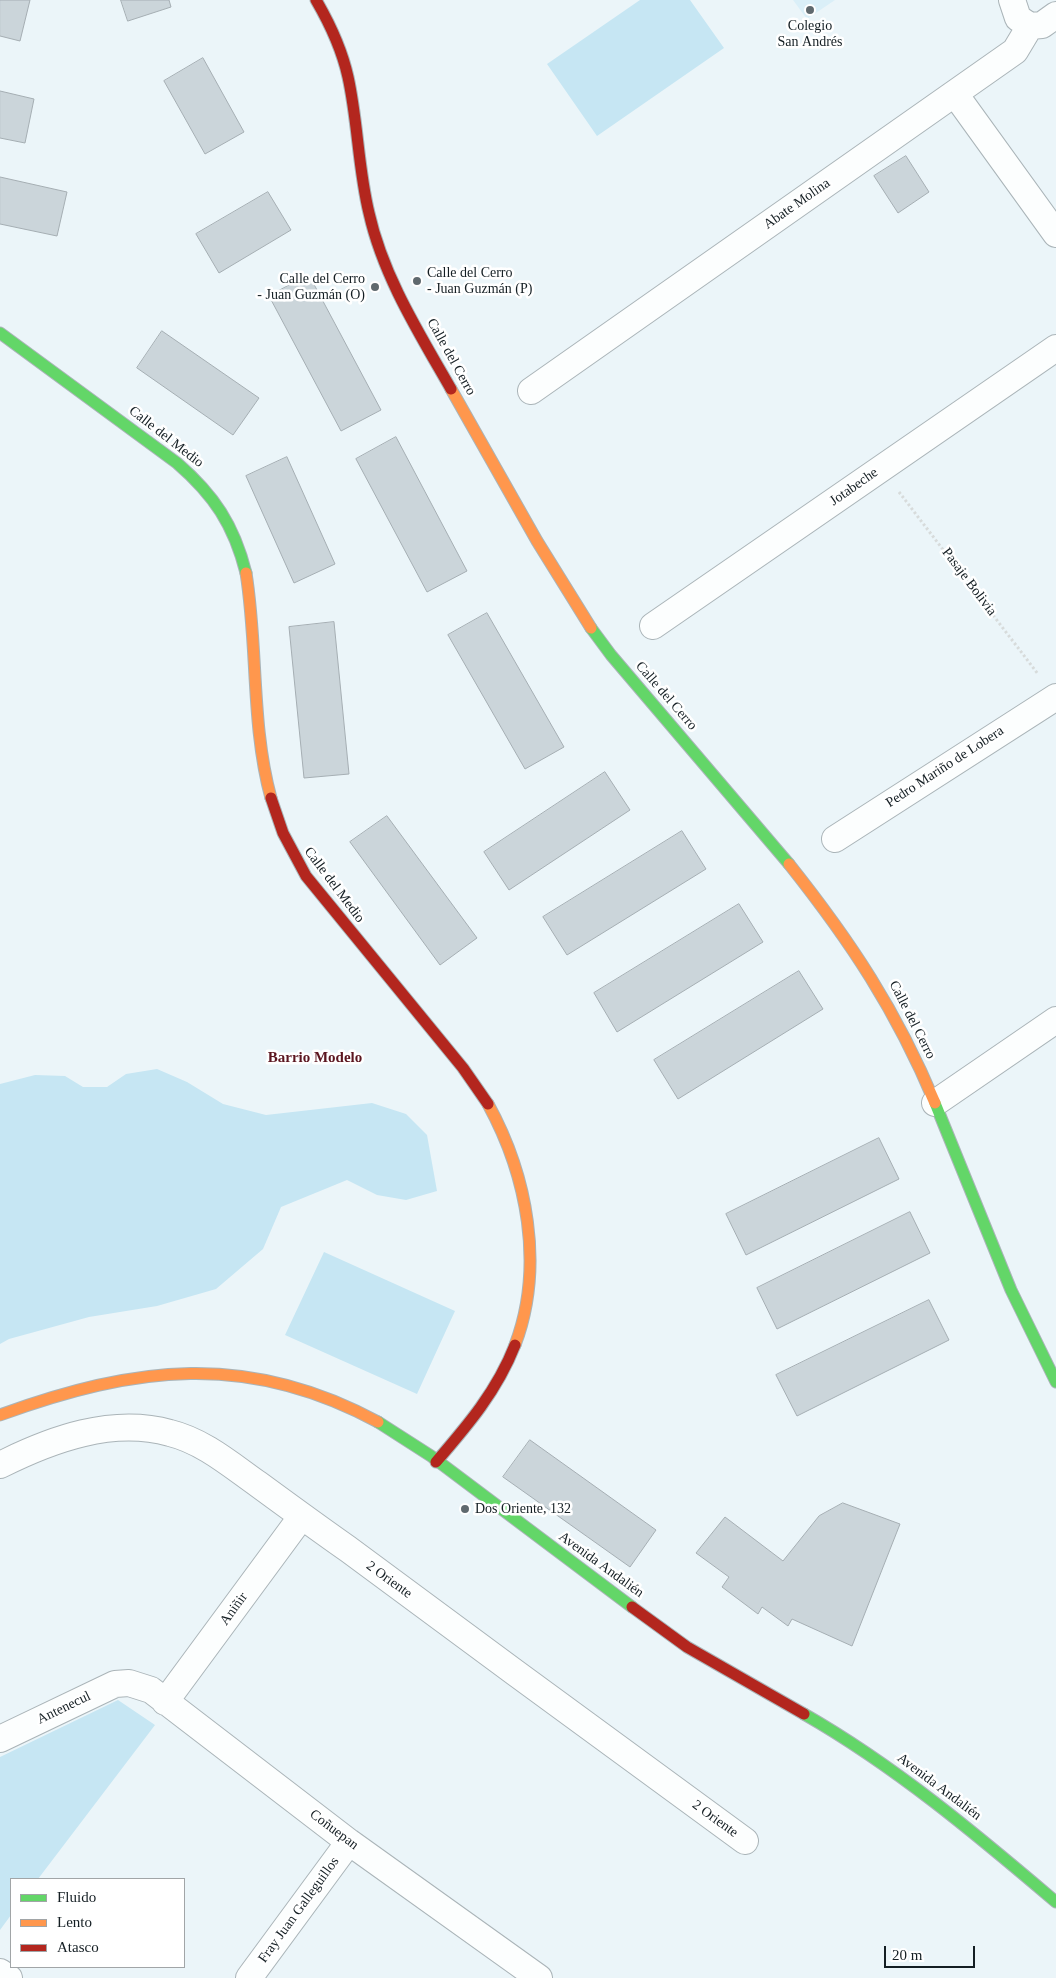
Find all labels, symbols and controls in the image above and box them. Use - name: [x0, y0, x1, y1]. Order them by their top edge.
- marker: Colegio San Andrés: [804, 4, 816, 16]
- place label: Colegio San Andrés: [778, 18, 842, 50]
- street label: Abate Molina: [760, 175, 834, 233]
- place label: Calle del Cerro - Juan Guzmán (P): [427, 265, 532, 298]
- place label: Calle del Cerro - Juan Guzmán (O): [257, 271, 365, 304]
- marker: Calle del Cerro - Juan Guzmán (P): [411, 275, 423, 287]
- marker: Calle del Cerro - Juan Guzmán (O): [369, 281, 381, 293]
- street label: Calle del Cerro: [423, 316, 479, 398]
- street label: Calle del Medio: [125, 403, 207, 471]
- street label: Jotabeche: [827, 464, 881, 510]
- street label: Pasaje Bolivia: [938, 545, 1000, 619]
- street label: Calle del Cerro: [632, 658, 700, 734]
- street label: Pedro Mariño de Lobera: [883, 723, 1007, 811]
- street label: Calle del Medio: [300, 844, 368, 926]
- street label: Calle del Cerro: [885, 978, 939, 1062]
- district label: Barrio Modelo: [268, 1049, 362, 1067]
- place label: Dos Oriente, 132: [475, 1501, 571, 1517]
- marker: Dos Oriente, 132: [459, 1503, 471, 1515]
- street label: Avenida Andalién: [555, 1528, 647, 1602]
- street label: 2 Oriente: [363, 1558, 415, 1602]
- street label: Aniñir: [216, 1589, 252, 1629]
- street label: Antenecul: [34, 1688, 94, 1728]
- street label: Avenida Andalién: [894, 1750, 984, 1824]
- street label: 2 Oriente: [689, 1797, 741, 1841]
- street label: Coñuepan: [306, 1806, 362, 1854]
- street label: Fray Juan Galleguillos: [255, 1854, 343, 1966]
- legend: [10, 1878, 185, 1968]
- text: Fluido: [57, 1889, 96, 1905]
- text: Lento: [57, 1914, 92, 1930]
- scale bar: [886, 1936, 977, 1968]
- text: Atasco: [57, 1939, 99, 1955]
- text: 20 m: [892, 1947, 922, 1963]

